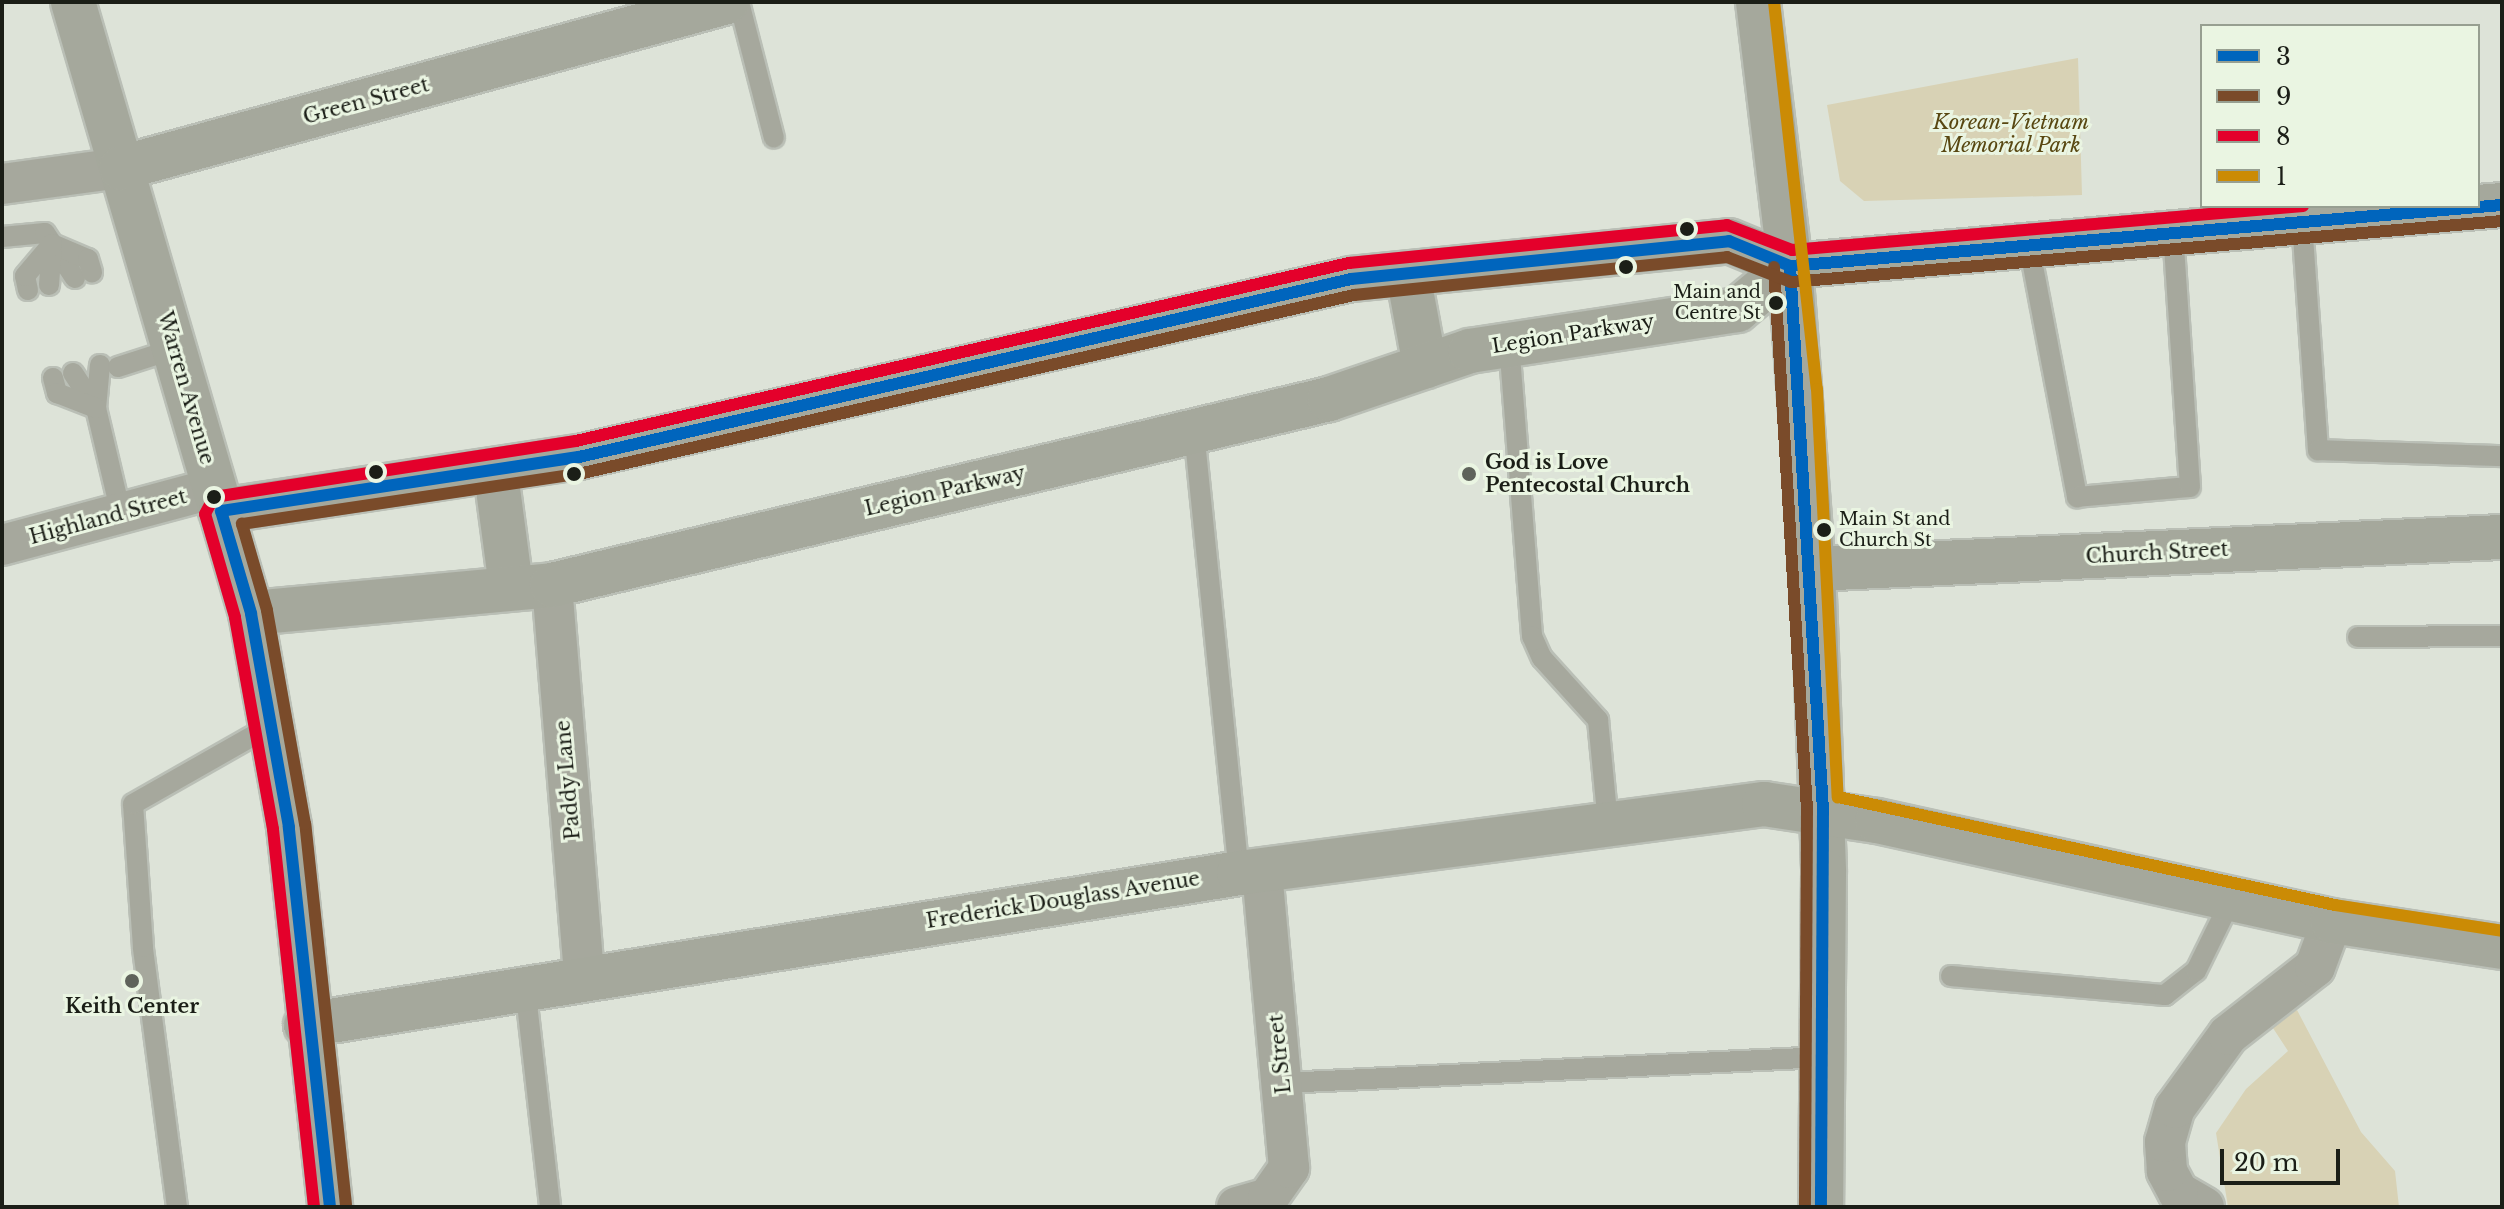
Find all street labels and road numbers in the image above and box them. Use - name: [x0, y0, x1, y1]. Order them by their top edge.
- street label: Green Street: [300, 73, 432, 129]
- street label: Warren Avenue: [153, 308, 219, 468]
- street label: Legion Parkway: [1490, 309, 1656, 359]
- street label: Legion Parkway: [862, 461, 1028, 521]
- street label: Highland Street: [27, 484, 189, 550]
- street label: Church Street: [2085, 537, 2229, 569]
- street label: Paddy Lane: [551, 719, 585, 841]
- street label: Frederick Douglass Avenue: [924, 866, 1202, 934]
- street label: L Street: [1264, 1013, 1296, 1095]

